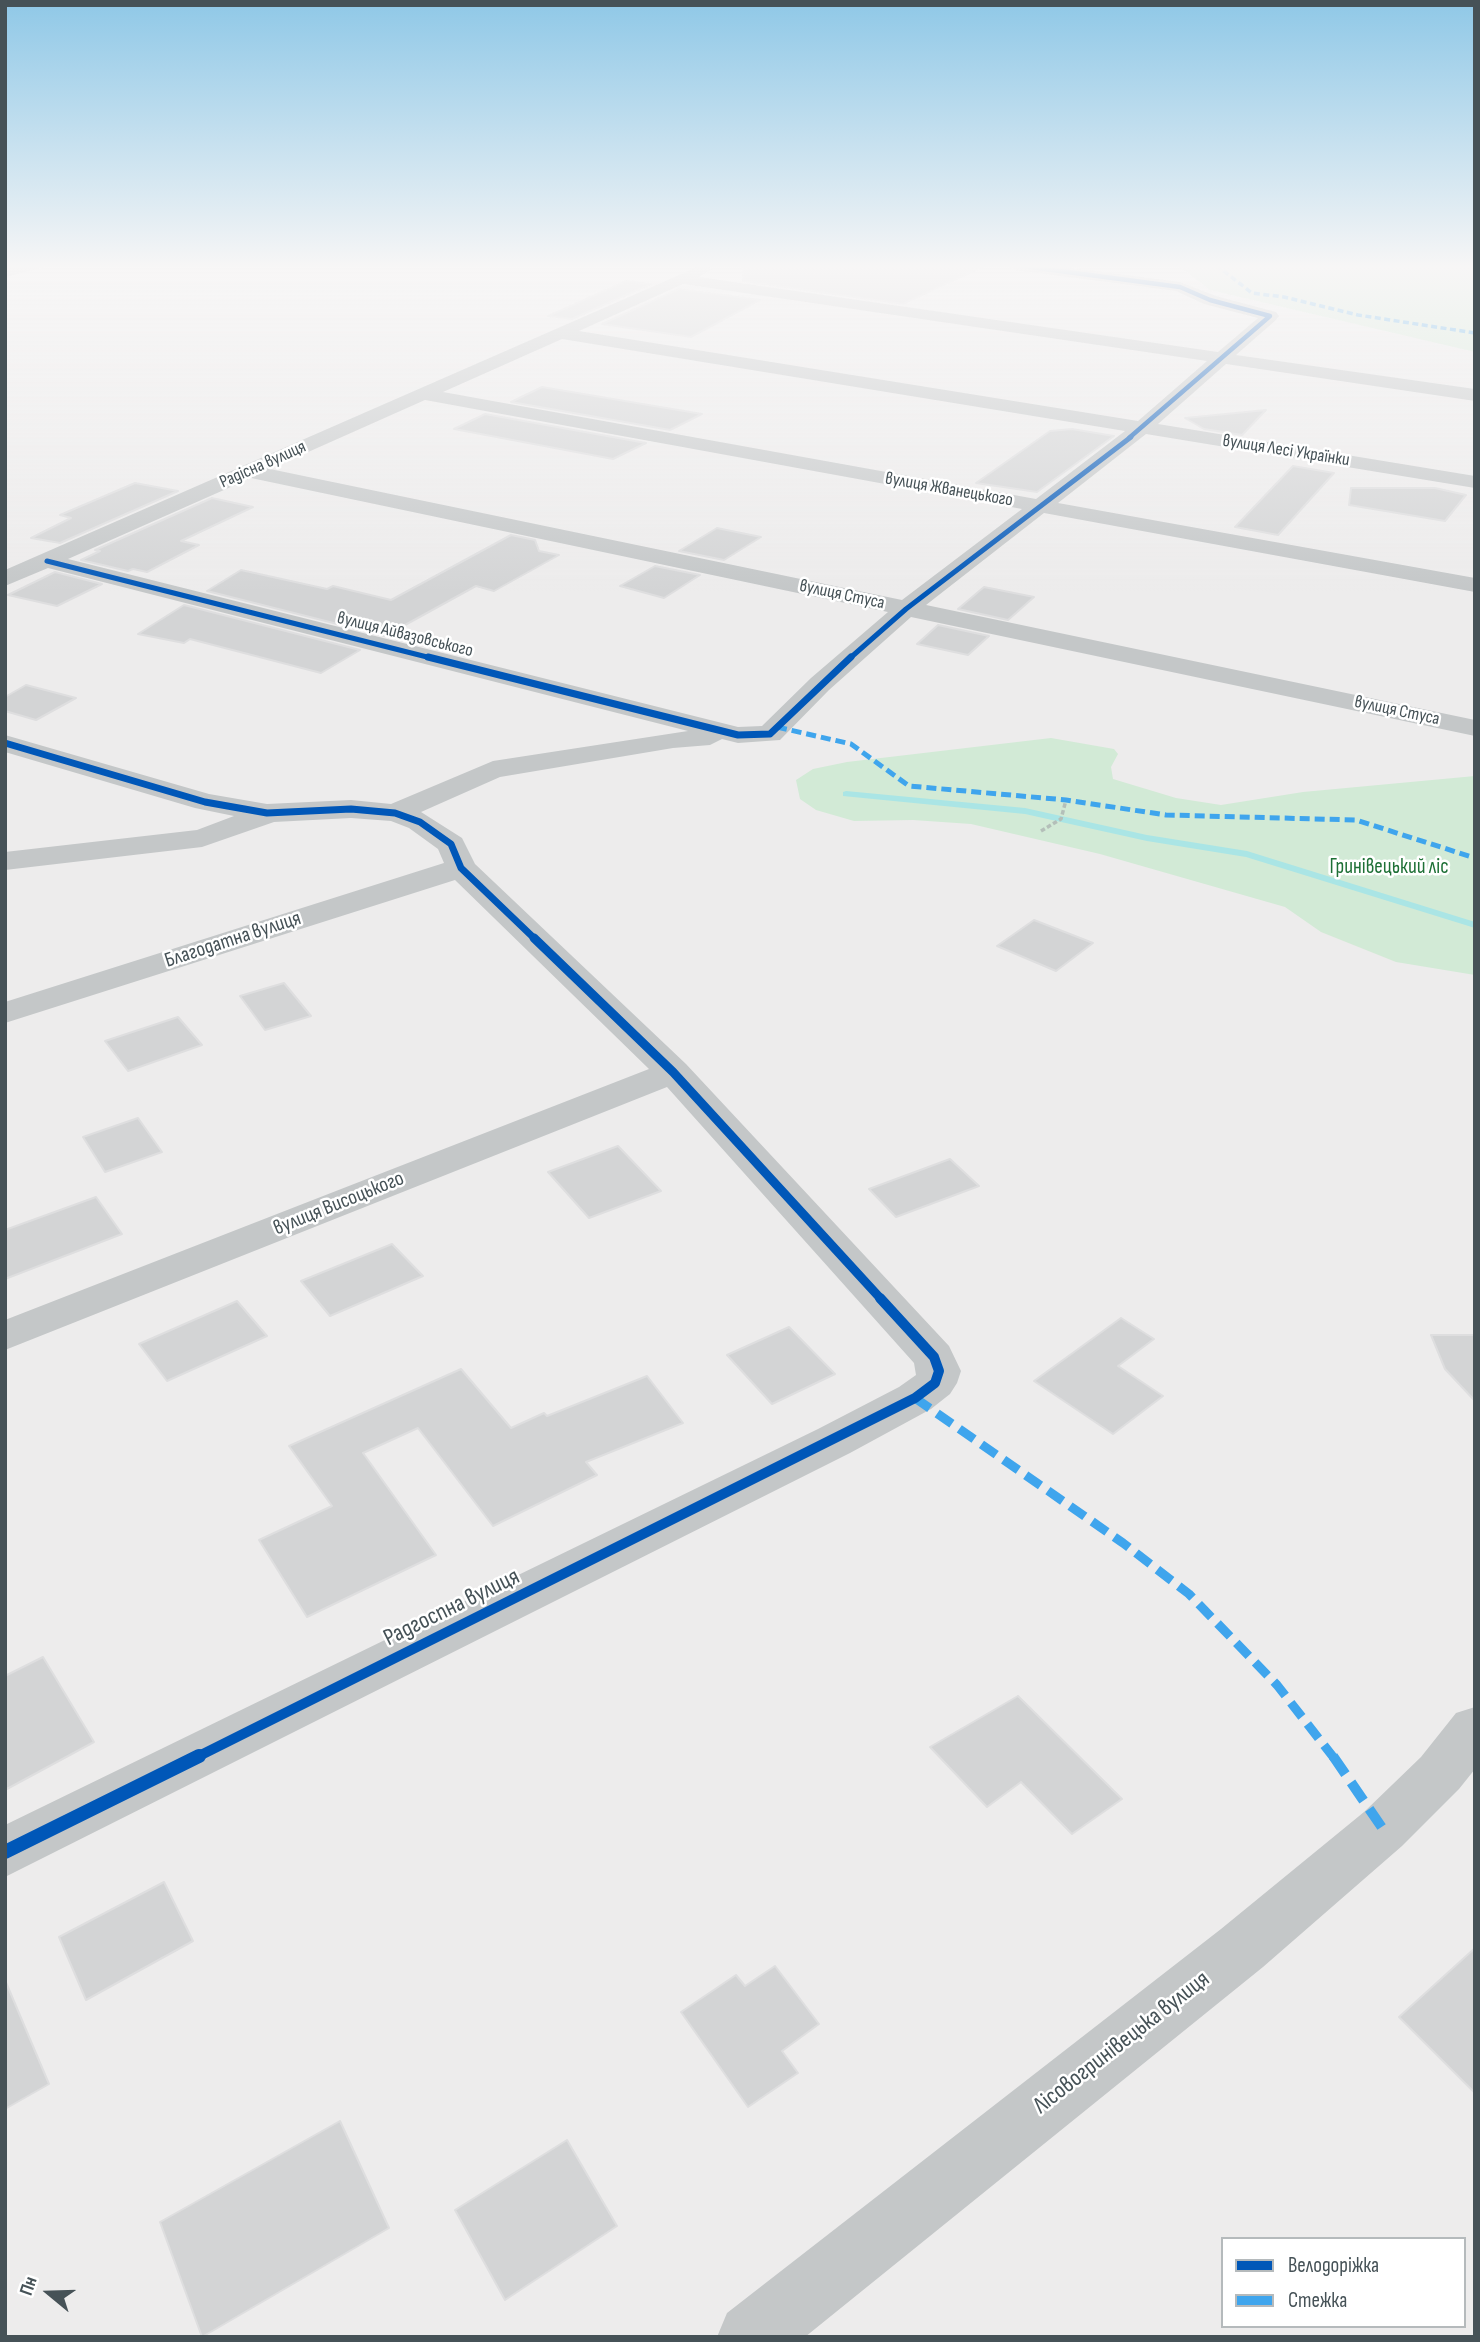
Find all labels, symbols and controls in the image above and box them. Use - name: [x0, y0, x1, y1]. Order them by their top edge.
- street label: вулиця Лесі Українки: [1221, 430, 1351, 472]
- street label: Радісна вулиця: [216, 436, 310, 494]
- street label: вулиця Жванецького: [883, 468, 1015, 512]
- street label: вулиця Стуса: [797, 575, 887, 615]
- street label: вулиця Айвазовського: [335, 608, 475, 662]
- street label: вулиця Стуса: [1352, 691, 1442, 731]
- park label: Гринівецький ліс: [1329, 855, 1449, 881]
- street label: Благодатна вулиця: [162, 906, 304, 974]
- street label: вулиця Висоцького: [270, 1166, 408, 1242]
- street label: Радгоспна вулиця: [379, 1563, 525, 1653]
- street label: Лісовогринівецька вулиця: [1028, 1965, 1216, 2121]
- legend: [1221, 2237, 1466, 2328]
- text: Велодоріжка: [1288, 2253, 1379, 2278]
- north arrow: [14, 2258, 84, 2328]
- text: Пн: [15, 2274, 43, 2298]
- text: Стежка: [1288, 2288, 1347, 2313]

